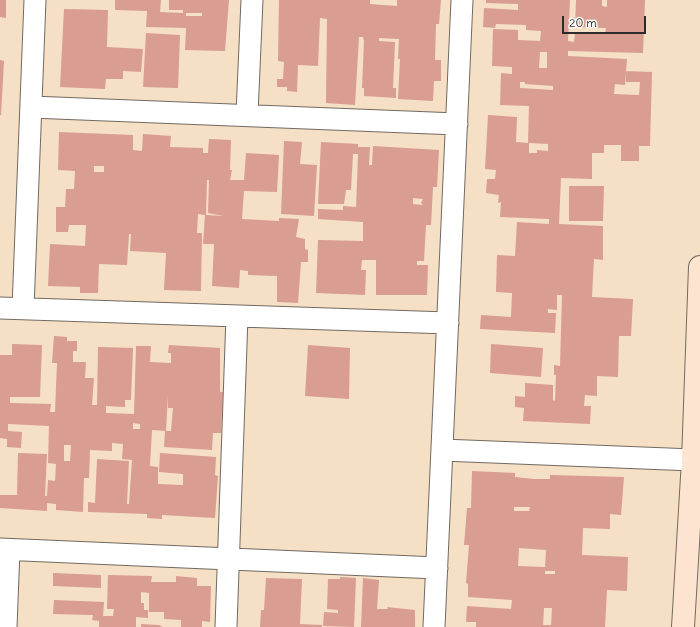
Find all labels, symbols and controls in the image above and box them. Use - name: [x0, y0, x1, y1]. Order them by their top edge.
- scale bar: [564, 8, 648, 34]
- text: 20 m: [569, 15, 597, 30]

